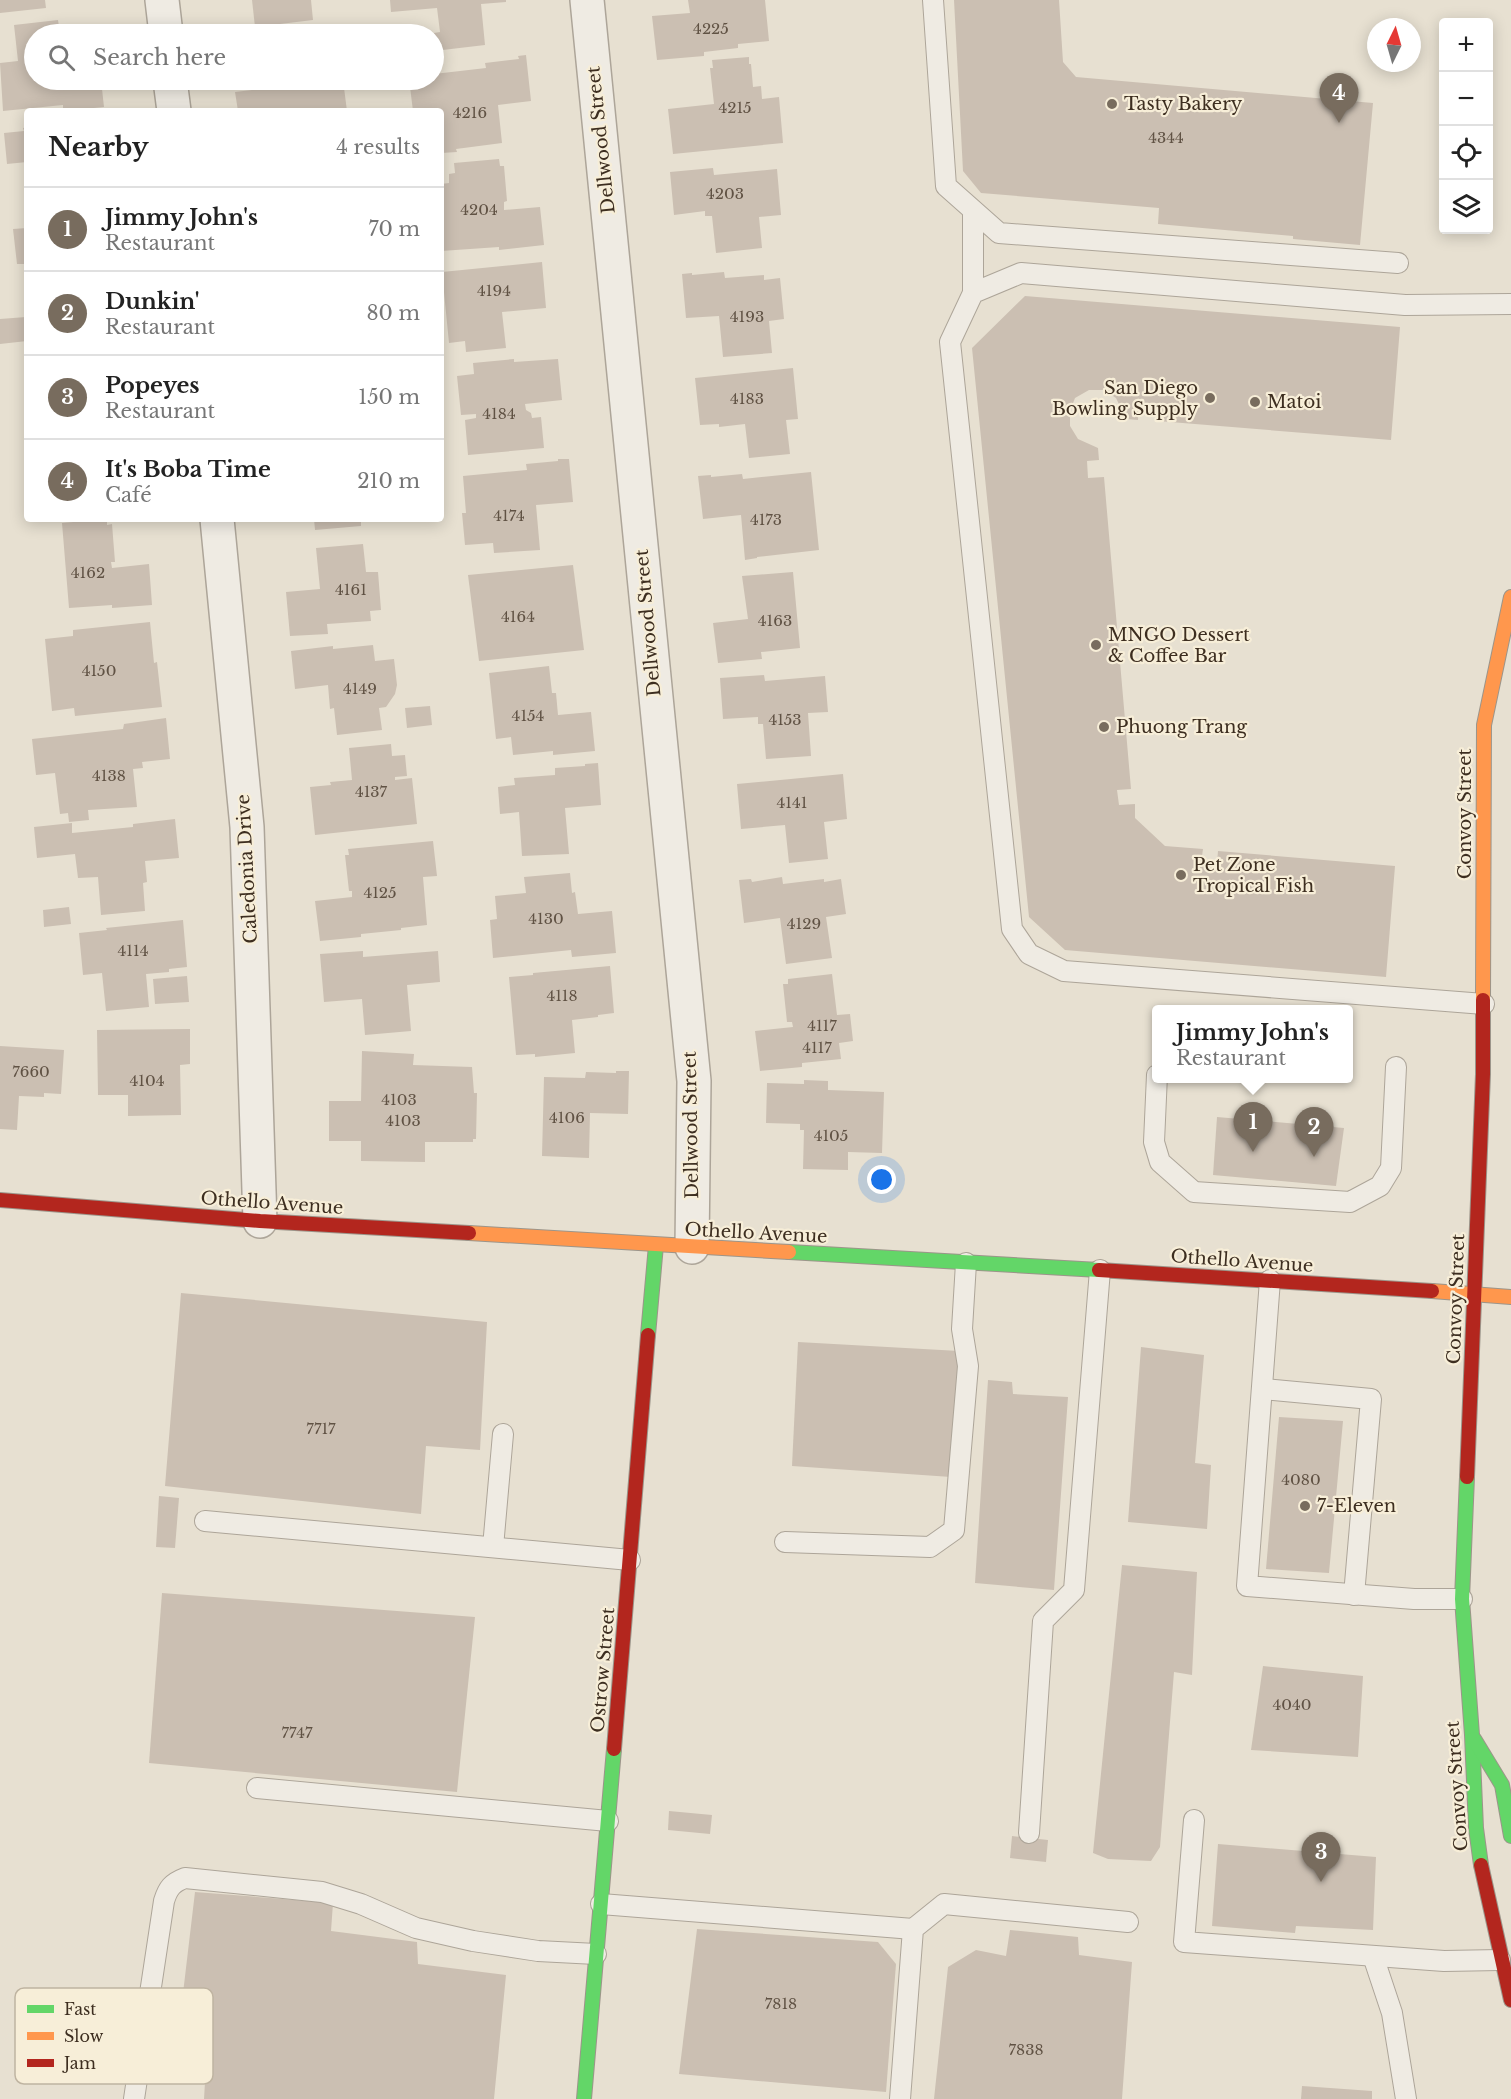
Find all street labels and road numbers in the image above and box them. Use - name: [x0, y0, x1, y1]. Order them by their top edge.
- street label: Dellwood Street: [582, 65, 620, 215]
- street label: Dellwood Street: [631, 548, 665, 698]
- street label: Convoy Street: [1454, 749, 1476, 879]
- street label: Caledonia Drive: [232, 794, 262, 944]
- street label: Dellwood Street: [679, 1051, 703, 1199]
- street label: Othello Avenue: [200, 1187, 344, 1219]
- street label: Othello Avenue: [684, 1218, 828, 1248]
- street label: Convoy Street: [1443, 1233, 1469, 1365]
- street label: Othello Avenue: [1170, 1245, 1314, 1277]
- street label: Ostrow Street: [587, 1606, 619, 1734]
- street label: Convoy Street: [1441, 1720, 1473, 1852]

